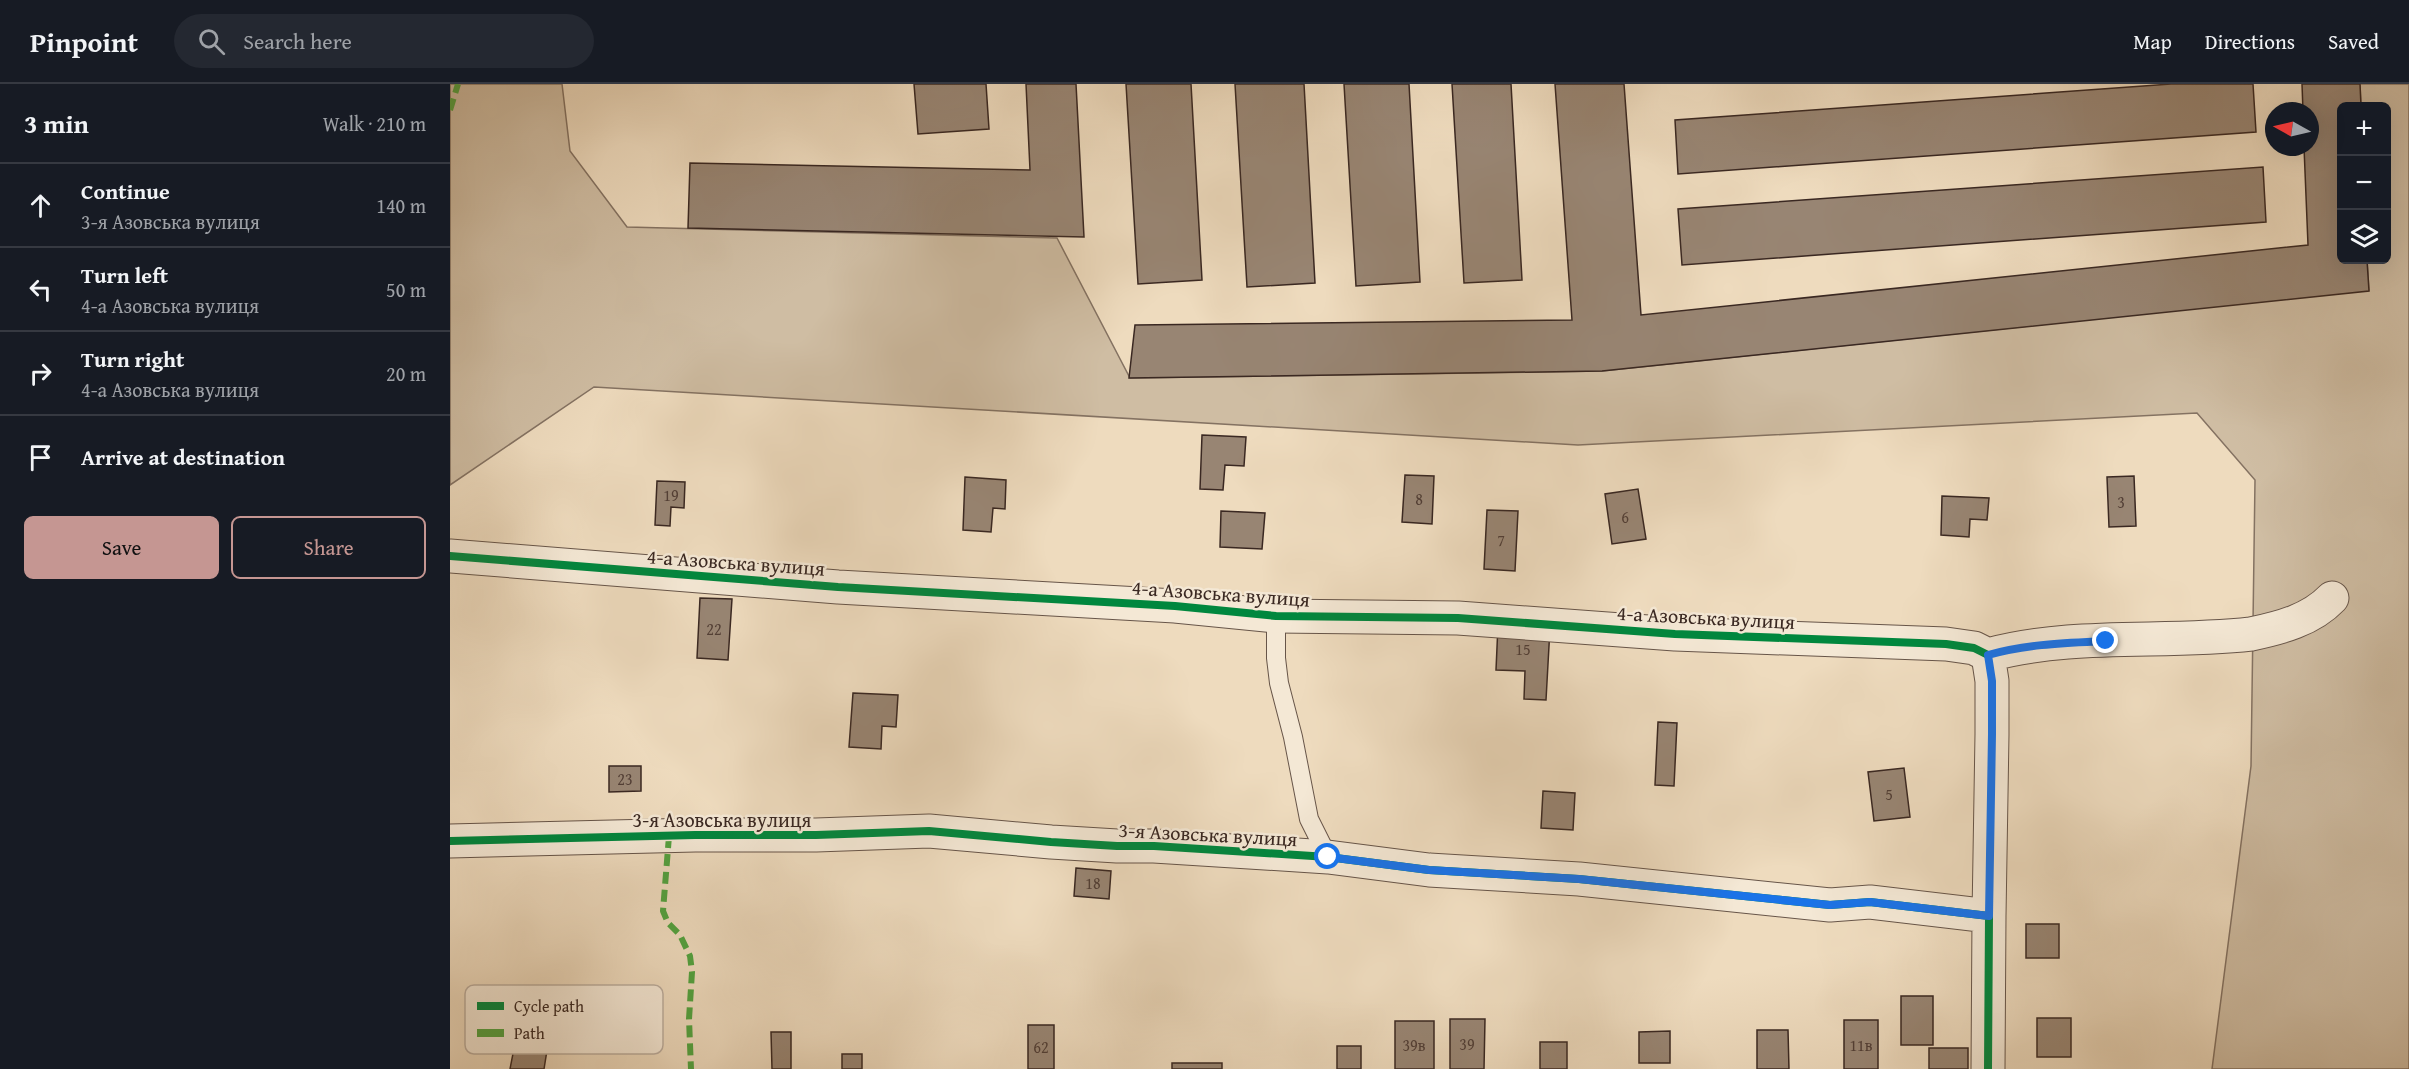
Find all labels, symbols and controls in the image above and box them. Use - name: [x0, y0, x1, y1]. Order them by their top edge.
- search box: [174, 14, 594, 68]
- text: Pinpoint: [30, 21, 138, 62]
- icon: search: [195, 25, 228, 58]
- text: Search here: [243, 25, 352, 57]
- text: Map: [2133, 26, 2172, 57]
- text: Directions: [2205, 26, 2295, 57]
- text: Saved: [2328, 26, 2379, 57]
- north arrow: [2265, 102, 2319, 156]
- map controls: [2337, 102, 2391, 264]
- button: +: [2337, 102, 2391, 156]
- text: 3 min: [24, 104, 89, 143]
- text: Walk · 210 m: [323, 109, 426, 138]
- button: −: [2337, 156, 2391, 210]
- text: Continue: [81, 175, 170, 207]
- icon: ahead: [24, 189, 57, 222]
- text: 140 m: [376, 191, 426, 220]
- text: 3-я Азовська вулиця: [81, 207, 260, 236]
- button: layers: [2337, 210, 2391, 264]
- text: Turn left: [81, 259, 168, 291]
- icon: left: [24, 273, 57, 306]
- text: 50 m: [386, 275, 426, 304]
- text: 4-а Азовська вулиця: [81, 291, 259, 320]
- text: Turn right: [81, 343, 184, 375]
- icon: right: [24, 357, 57, 390]
- text: 20 m: [386, 359, 426, 388]
- text: 4-а Азовська вулиця: [81, 375, 259, 404]
- icon: arrive: [24, 441, 57, 474]
- text: Arrive at destination: [81, 441, 285, 473]
- house number: 19: [663, 483, 679, 507]
- house number: 8: [1415, 487, 1423, 511]
- house number: 3: [2117, 490, 2125, 514]
- house number: 6: [1621, 505, 1629, 529]
- button: Save: [24, 516, 219, 579]
- button: Share: [231, 516, 426, 579]
- house number: 7: [1497, 528, 1505, 552]
- street label: 4-а Азовська вулиця: [646, 541, 826, 583]
- street label: 4-а Азовська вулиця: [1131, 572, 1311, 614]
- street label: 4-а Азовська вулиця: [1616, 598, 1796, 636]
- house number: 22: [706, 617, 722, 641]
- route end: [2092, 627, 2118, 653]
- house number: 15: [1515, 637, 1531, 661]
- house number: 23: [617, 767, 633, 791]
- house number: 5: [1885, 782, 1893, 806]
- street label: 3-я Азовська вулиця: [633, 805, 811, 834]
- street label: 3-я Азовська вулиця: [1118, 815, 1298, 853]
- route start: [1314, 843, 1340, 869]
- house number: 18: [1085, 871, 1101, 895]
- legend: [465, 985, 663, 1054]
- text: Cycle path: [514, 994, 584, 1018]
- text: Path: [514, 1021, 545, 1045]
- house number: 39: [1459, 1032, 1475, 1056]
- house number: 39в: [1402, 1033, 1426, 1057]
- house number: 11в: [1849, 1033, 1873, 1057]
- house number: 62: [1033, 1035, 1049, 1059]

